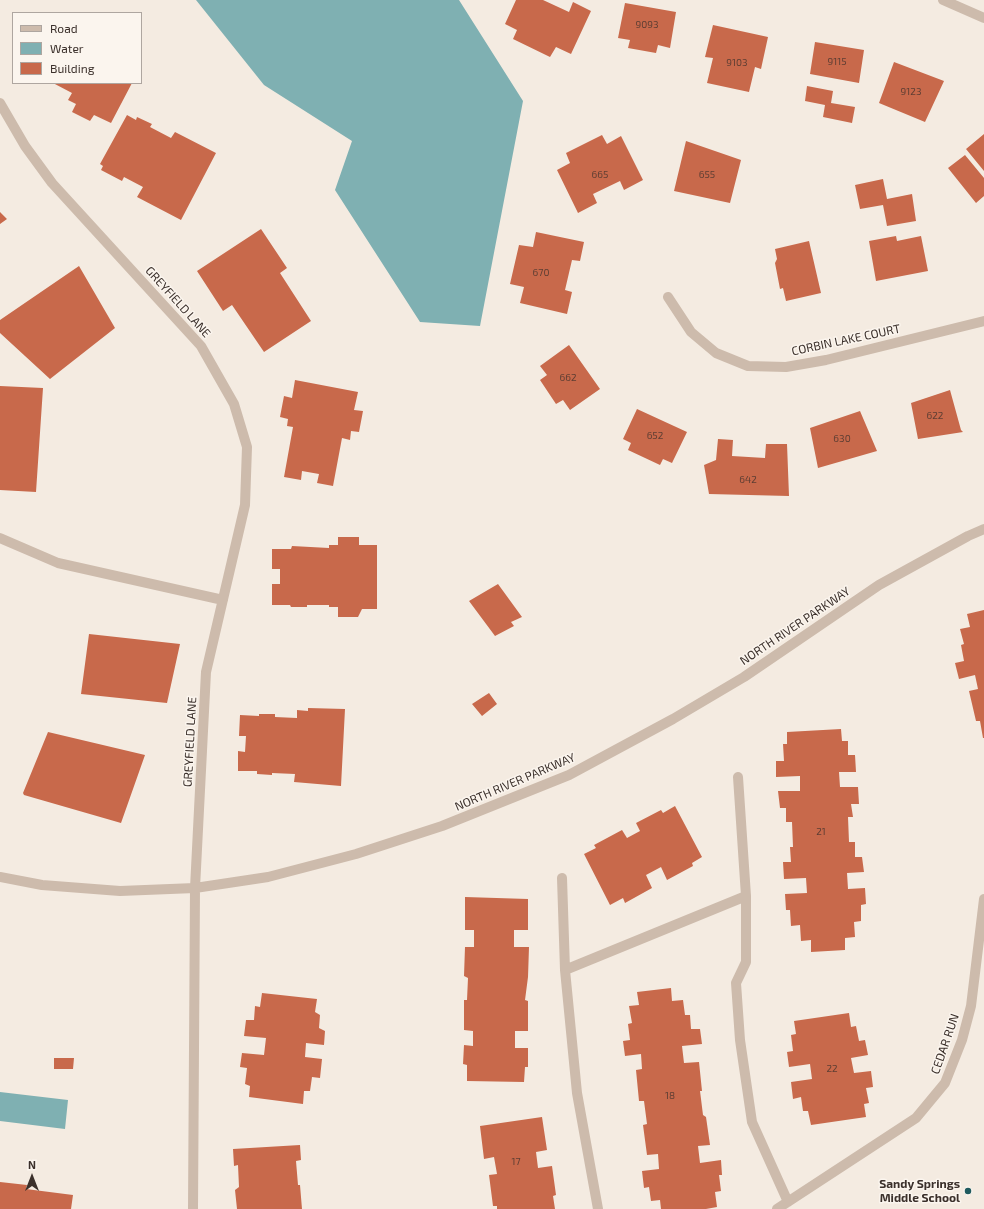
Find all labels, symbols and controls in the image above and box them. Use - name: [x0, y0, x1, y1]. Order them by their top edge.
- legend: [12, 12, 142, 84]
- house number: 9093: [635, 19, 659, 31]
- text: Road: [50, 21, 78, 35]
- text: Water: [50, 41, 84, 55]
- house number: 9115: [827, 56, 847, 68]
- house number: 9103: [726, 57, 748, 69]
- text: Building: [50, 61, 94, 75]
- house number: 9123: [901, 86, 921, 98]
- house number: 665: [592, 169, 608, 181]
- house number: 655: [699, 169, 715, 181]
- street label: GREYFIELD LANE: [142, 264, 214, 340]
- house number: 670: [533, 267, 549, 279]
- street label: CORBIN LAKE COURT: [790, 321, 902, 359]
- house number: 662: [559, 372, 577, 384]
- house number: 622: [927, 410, 943, 422]
- house number: 652: [647, 430, 663, 442]
- house number: 630: [833, 433, 851, 445]
- house number: 642: [739, 474, 757, 486]
- street label: NORTH RIVER PARKWAY: [737, 584, 853, 668]
- street label: GREYFIELD LANE: [180, 696, 200, 788]
- street label: NORTH RIVER PARKWAY: [453, 750, 577, 814]
- house number: 21: [816, 826, 826, 838]
- street label: CEDAR RUN: [928, 1012, 962, 1076]
- house number: 22: [826, 1063, 838, 1075]
- house number: 18: [665, 1090, 675, 1102]
- house number: 17: [511, 1156, 521, 1168]
- north arrow: [12, 1157, 52, 1197]
- text: N: [28, 1158, 36, 1171]
- place label: Sandy Springs Middle School: [879, 1177, 960, 1205]
- marker: Sandy Springs Middle School: [963, 1186, 973, 1196]

